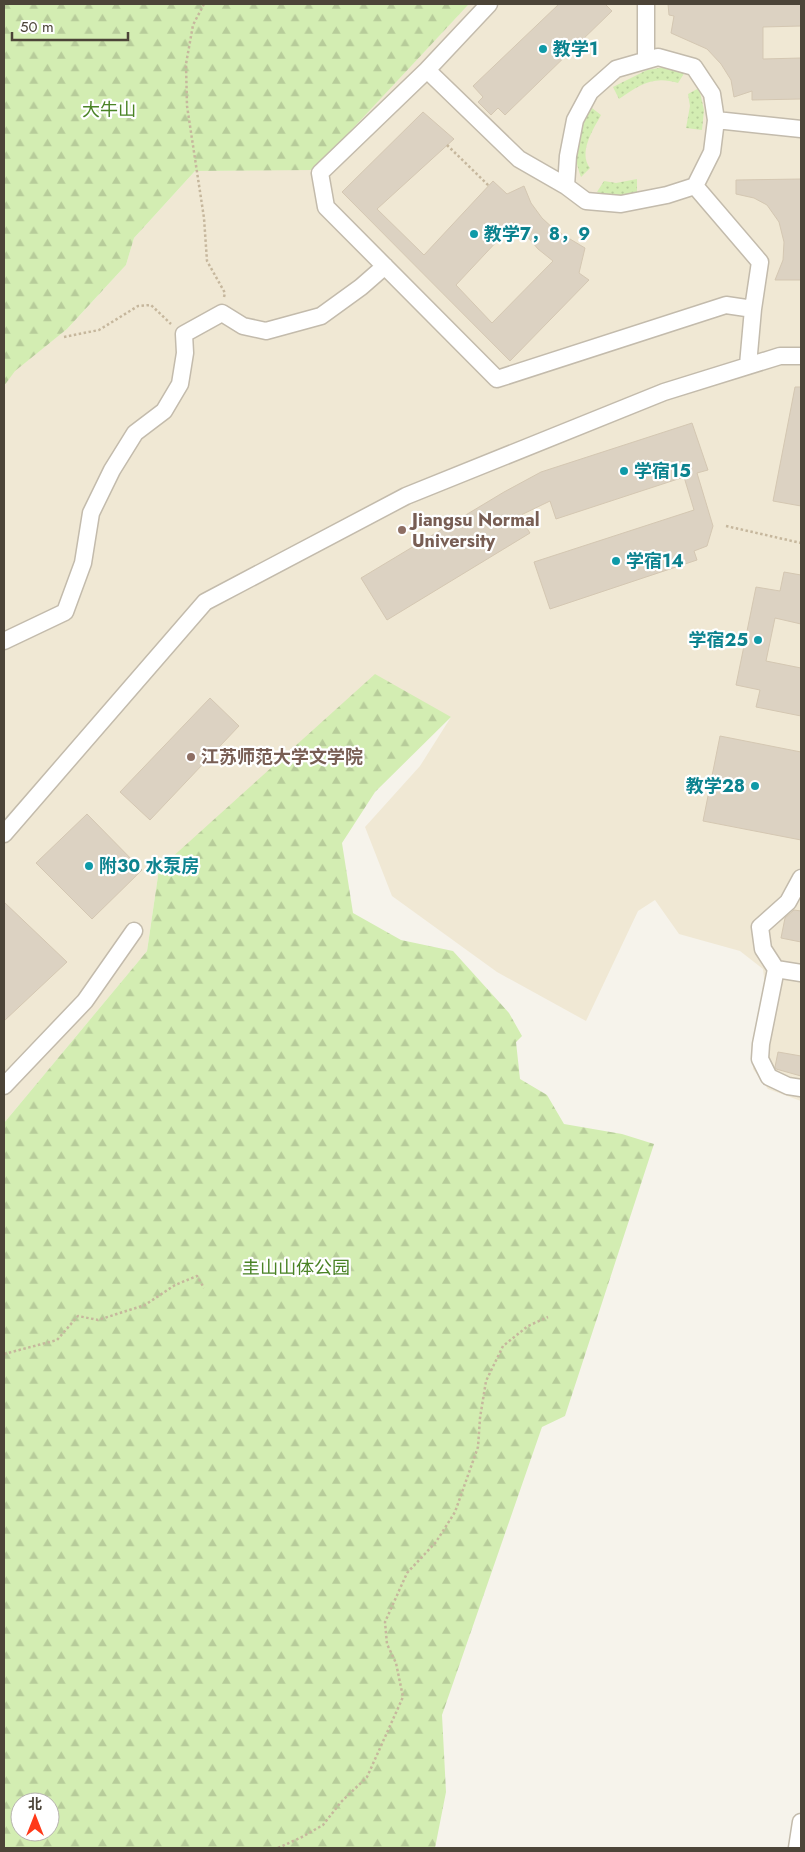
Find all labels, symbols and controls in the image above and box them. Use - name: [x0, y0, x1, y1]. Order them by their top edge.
- scale bar: [12, 10, 129, 42]
- text: 50 m: [20, 16, 54, 38]
- place label: 教学1: [553, 36, 598, 62]
- marker: 教学1: [537, 43, 549, 55]
- park label: 大牛山: [82, 97, 136, 123]
- place label: 教学7，8，9: [484, 221, 590, 247]
- marker: 教学7，8，9: [468, 228, 480, 240]
- place label: 学宿15: [634, 458, 691, 484]
- marker: 学宿15: [618, 465, 630, 477]
- place label: Jiangsu Normal University: [409, 507, 540, 554]
- marker: Jiangsu Normal University: [396, 524, 408, 536]
- place label: 学宿14: [626, 548, 684, 574]
- marker: 学宿14: [610, 555, 622, 567]
- place label: 学宿25: [689, 627, 748, 653]
- marker: 学宿25: [752, 634, 764, 646]
- place label: 江苏师范大学文学院: [201, 744, 363, 770]
- marker: 江苏师范大学文学院: [185, 751, 197, 763]
- place label: 教学28: [686, 773, 745, 799]
- marker: 教学28: [749, 780, 761, 792]
- place label: 附30 水泵房: [99, 853, 200, 879]
- marker: 附30 水泵房: [83, 860, 95, 872]
- park label: 圭山山体公园: [242, 1255, 350, 1281]
- north arrow: [10, 1792, 60, 1842]
- text: 北: [28, 1794, 42, 1814]

